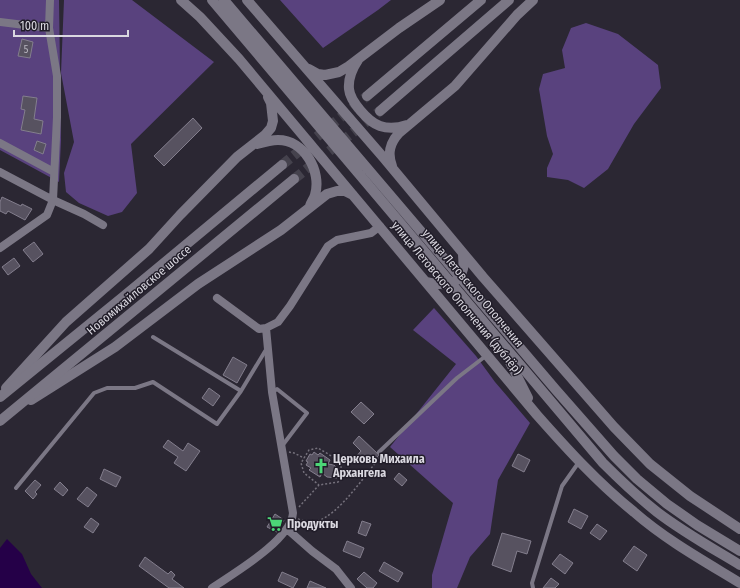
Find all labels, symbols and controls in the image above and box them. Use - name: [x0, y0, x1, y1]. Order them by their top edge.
- scale bar: [14, 12, 128, 38]
- text: 100 m: [20, 19, 49, 33]
- house number: 5: [24, 44, 29, 56]
- street label: улица Летовского Ополчения (дублёр): [389, 219, 526, 378]
- street label: улица Летовского Ополчения: [419, 226, 527, 350]
- street label: Новомихайловское шоссе: [84, 242, 194, 338]
- place label: Церковь Михаила Архангела: [332, 452, 425, 480]
- church icon: Церковь Михаила Архангела: [312, 457, 330, 475]
- supermarket icon: Продукты: [266, 515, 284, 533]
- place label: Продукты: [287, 517, 338, 531]

